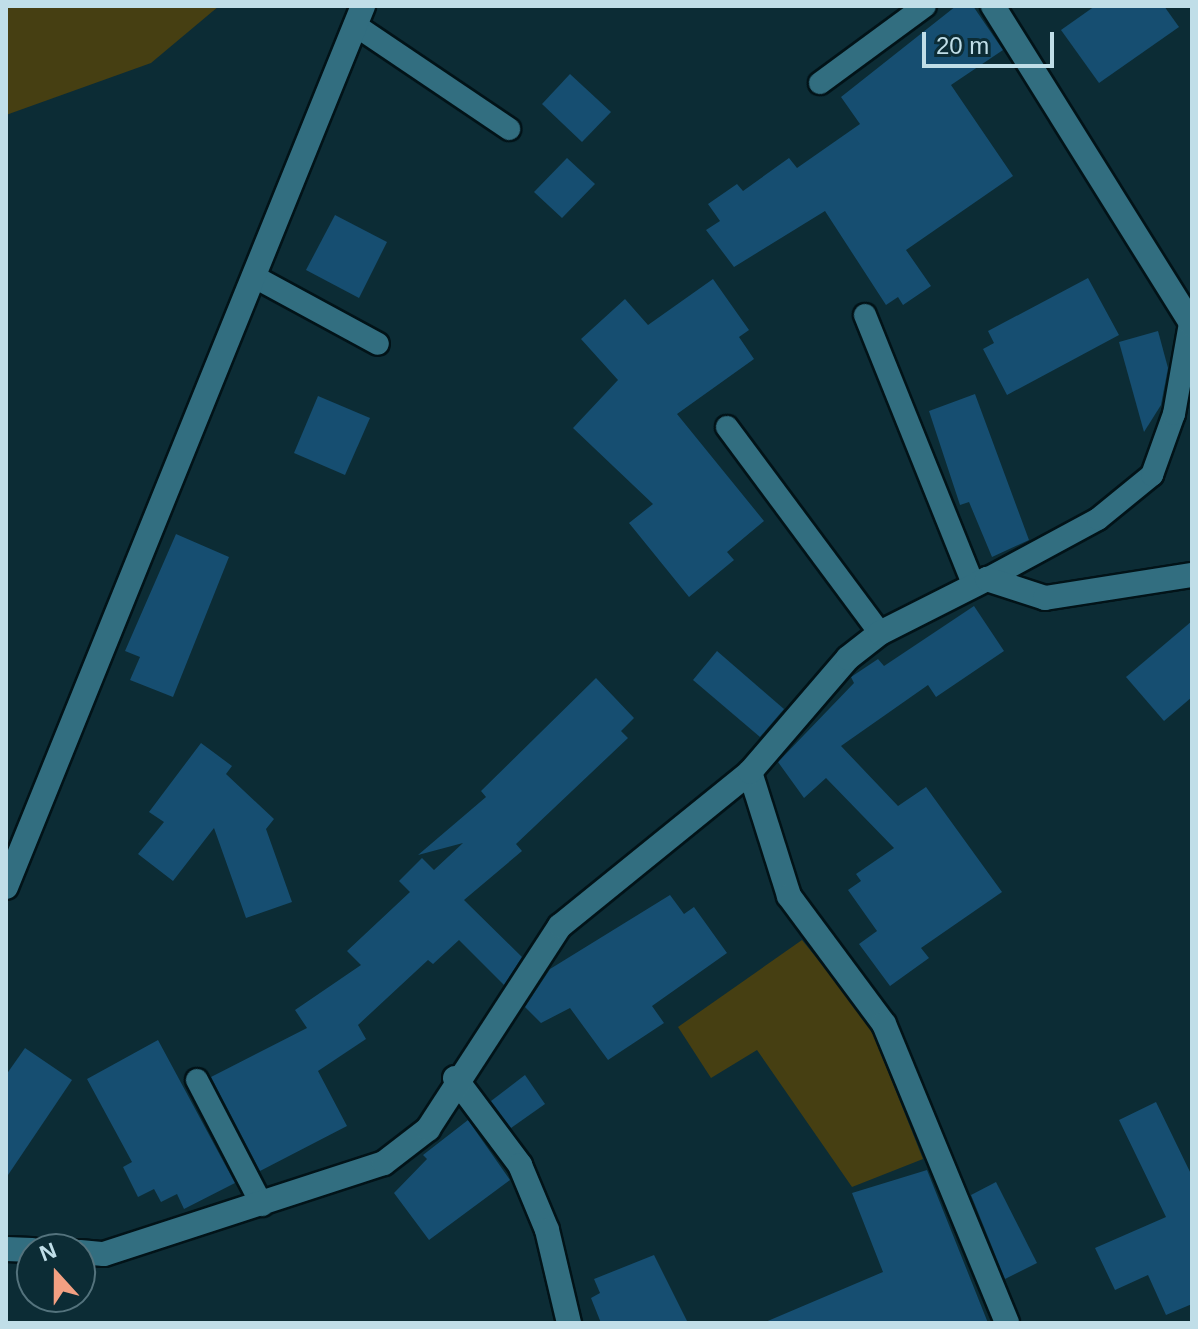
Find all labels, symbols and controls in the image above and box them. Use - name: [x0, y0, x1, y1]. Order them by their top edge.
- scale bar: [926, 16, 1058, 66]
- text: 20 m: [936, 32, 989, 59]
- north arrow: [16, 1233, 96, 1313]
- text: N: [36, 1237, 60, 1267]

